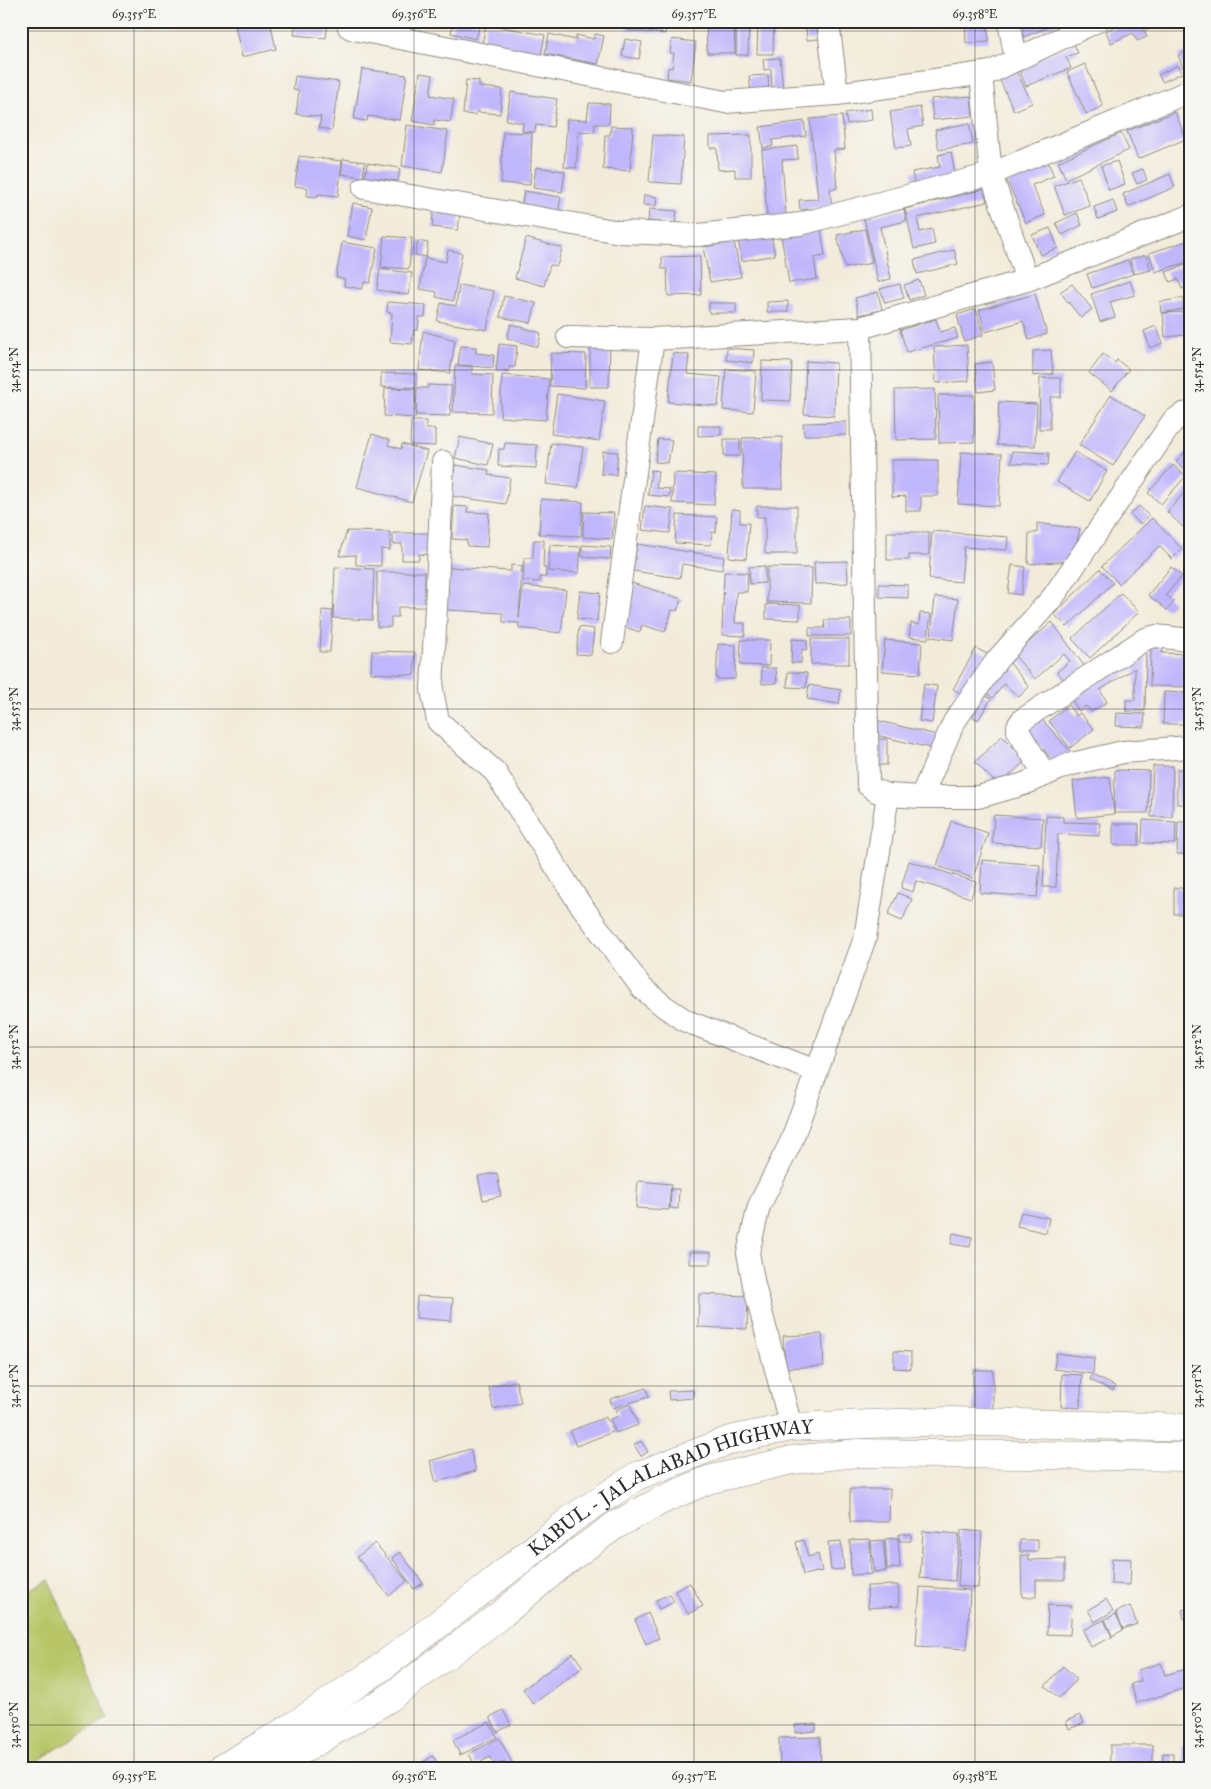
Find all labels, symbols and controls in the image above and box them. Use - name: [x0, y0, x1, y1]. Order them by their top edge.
- text: 69.355°E: [112, 7, 156, 21]
- text: 69.356°E: [392, 7, 437, 21]
- text: 69.357°E: [672, 7, 717, 21]
- text: 69.358°E: [953, 7, 998, 21]
- text: 34.554°N: [7, 347, 21, 393]
- text: 34.554°N: [1190, 347, 1204, 393]
- text: 34.553°N: [7, 687, 21, 731]
- text: 34.553°N: [1190, 687, 1204, 731]
- text: 34.552°N: [7, 1024, 21, 1070]
- text: 34.552°N: [1190, 1024, 1204, 1070]
- text: 34.551°N: [7, 1364, 21, 1408]
- text: 34.551°N: [1190, 1364, 1204, 1408]
- street label: KABUL - JALALABAD HIGHWAY: [523, 1414, 815, 1561]
- text: 34.550°N: [7, 1702, 21, 1748]
- text: 34.550°N: [1190, 1702, 1204, 1748]
- text: 69.355°E: [112, 1769, 156, 1783]
- text: 69.356°E: [392, 1769, 437, 1783]
- text: 69.357°E: [672, 1769, 717, 1783]
- text: 69.358°E: [953, 1769, 998, 1783]

